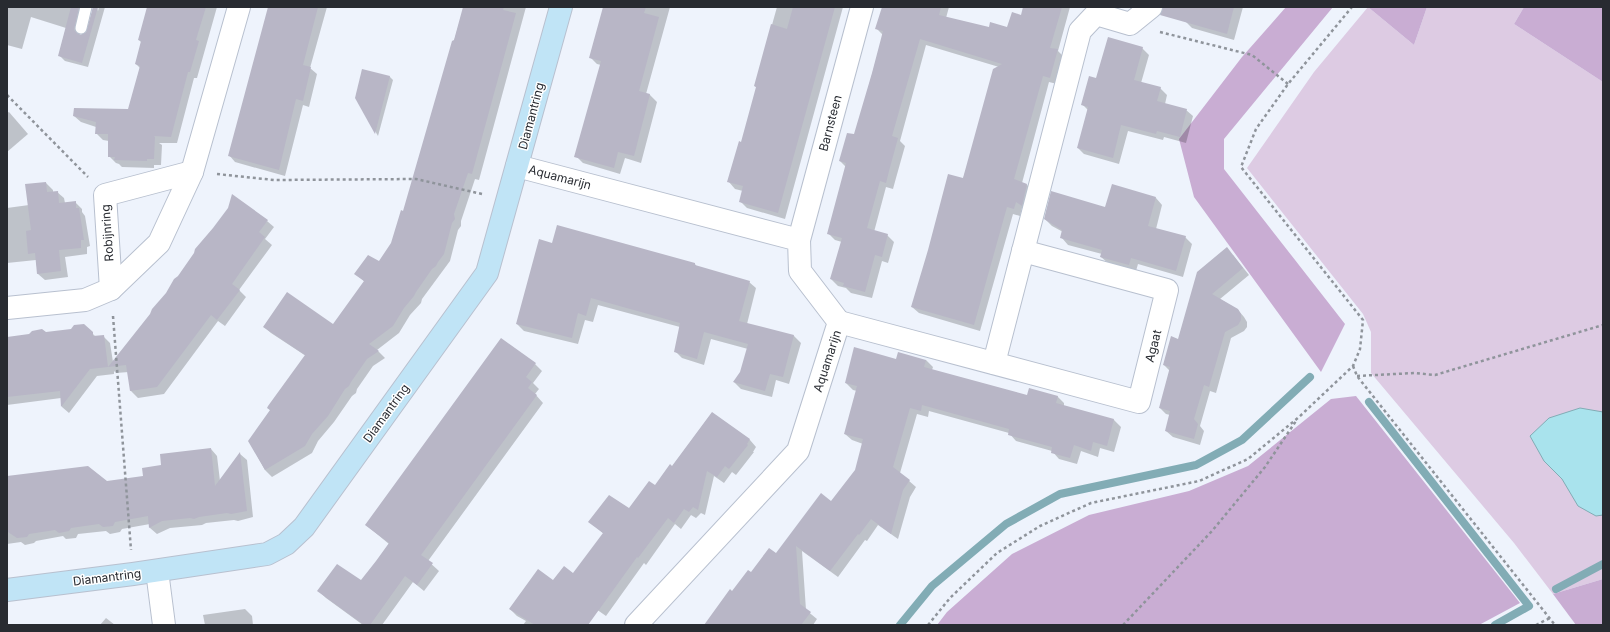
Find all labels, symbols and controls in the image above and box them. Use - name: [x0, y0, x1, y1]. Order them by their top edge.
- street label: Diamantring: [515, 81, 547, 151]
- street label: Barnsteen: [815, 93, 845, 153]
- street label: Aquamarijn: [527, 161, 593, 193]
- street label: Robijnring: [98, 204, 116, 262]
- street label: Aquamarijn: [810, 328, 844, 394]
- street label: Agaat: [1142, 328, 1164, 364]
- street label: Diamantring: [360, 381, 412, 445]
- street label: Diamantring: [72, 565, 142, 589]

